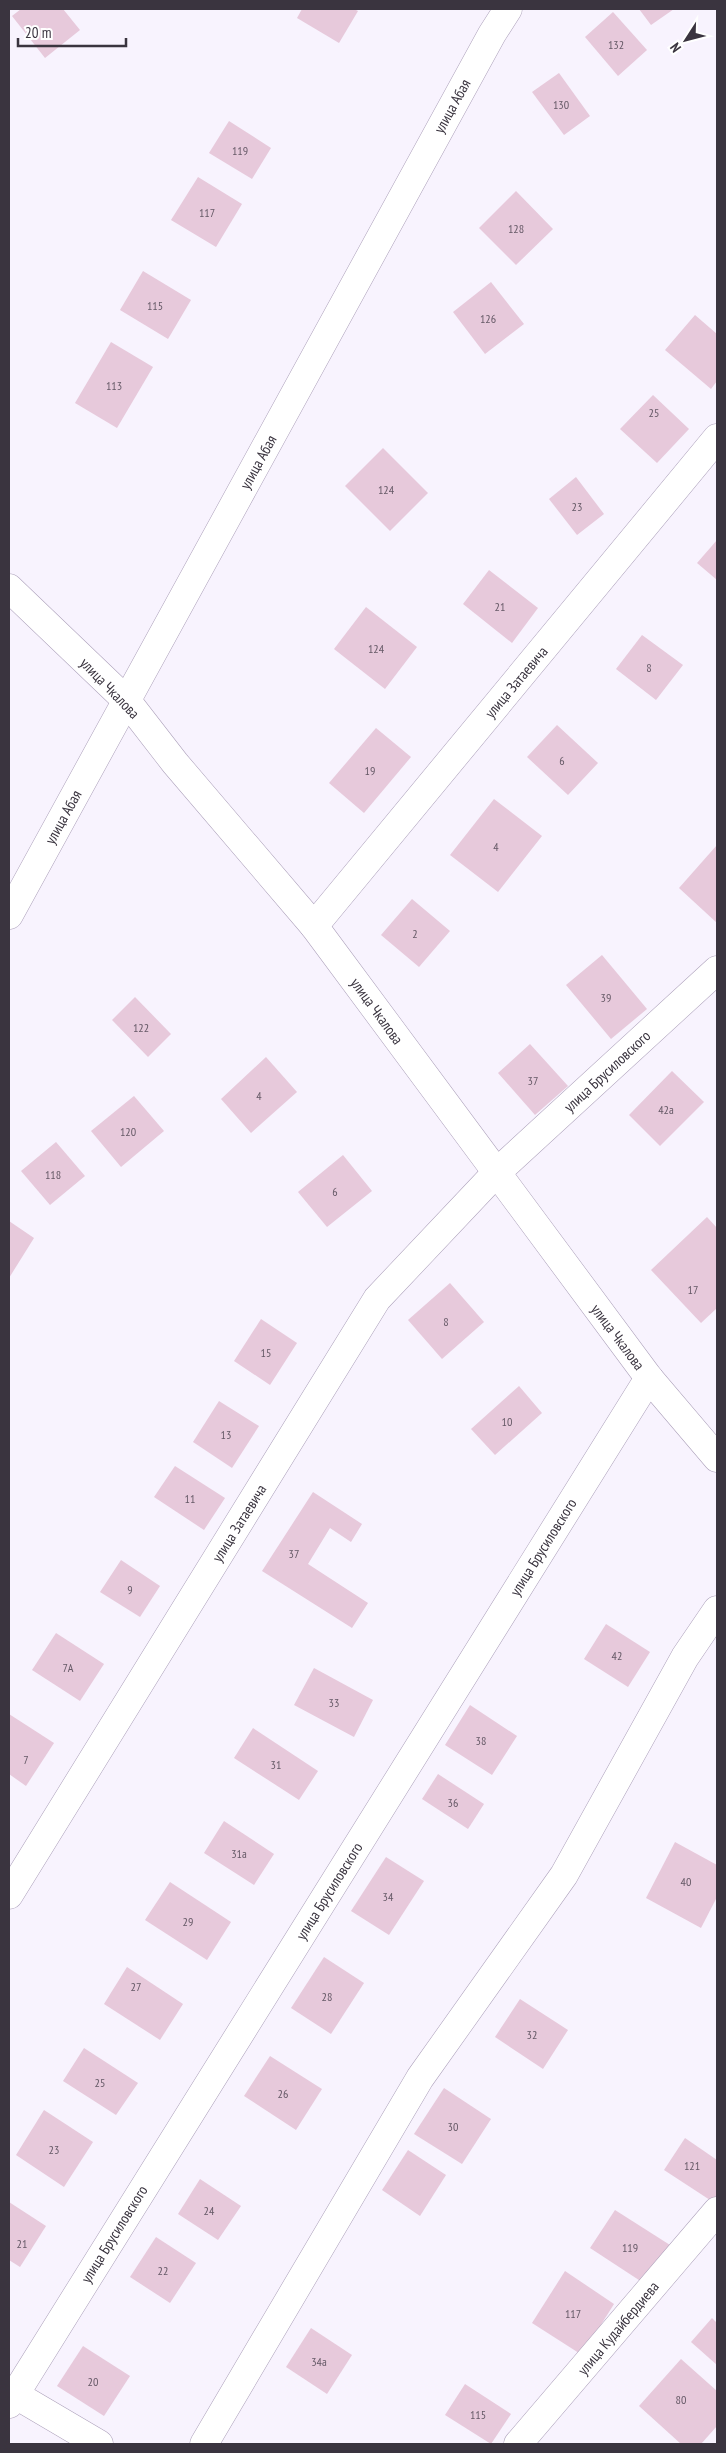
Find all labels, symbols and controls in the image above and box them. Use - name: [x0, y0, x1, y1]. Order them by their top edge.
- scale bar: [18, 15, 125, 47]
- north arrow: [661, 15, 711, 65]
- text: 20 m: [25, 23, 51, 42]
- house number: 132: [608, 37, 624, 52]
- text: N: [666, 39, 685, 56]
- street label: улица Абая: [429, 75, 475, 136]
- house number: 130: [553, 97, 569, 112]
- house number: 119: [232, 143, 248, 158]
- house number: 117: [199, 205, 215, 220]
- house number: 128: [508, 221, 524, 236]
- house number: 115: [147, 298, 163, 313]
- house number: 126: [480, 311, 496, 326]
- house number: 113: [106, 378, 122, 393]
- house number: 25: [649, 405, 659, 420]
- street label: улица Абая: [235, 431, 281, 492]
- house number: 124: [378, 482, 395, 497]
- house number: 23: [572, 499, 582, 514]
- house number: 21: [495, 599, 505, 614]
- house number: 124: [368, 641, 385, 656]
- street label: улица Затаевича: [480, 642, 552, 722]
- street label: улица Чкалова: [76, 653, 144, 723]
- house number: 8: [646, 660, 652, 675]
- house number: 6: [559, 753, 565, 768]
- house number: 19: [365, 763, 375, 778]
- street label: улица Абая: [40, 786, 86, 847]
- house number: 4: [493, 839, 499, 854]
- house number: 2: [412, 926, 418, 941]
- street label: улица Чкалова: [346, 974, 408, 1048]
- house number: 39: [601, 990, 611, 1005]
- house number: 122: [133, 1020, 149, 1035]
- street label: улица Брусиловского: [560, 1026, 654, 1116]
- house number: 37: [528, 1073, 538, 1088]
- house number: 4: [256, 1088, 262, 1103]
- house number: 42а: [658, 1102, 674, 1117]
- house number: 120: [120, 1124, 136, 1139]
- house number: 118: [45, 1167, 61, 1182]
- house number: 6: [332, 1184, 338, 1199]
- house number: 17: [688, 1282, 698, 1297]
- street label: улица Чкалова: [587, 1300, 649, 1374]
- house number: 8: [443, 1314, 449, 1329]
- house number: 15: [261, 1345, 271, 1360]
- house number: 10: [502, 1414, 512, 1429]
- house number: 13: [221, 1427, 231, 1442]
- street label: улица Затаевича: [208, 1481, 270, 1565]
- house number: 11: [185, 1491, 195, 1506]
- street label: улица Брусиловского: [505, 1495, 581, 1599]
- house number: 37: [289, 1546, 299, 1561]
- house number: 9: [127, 1582, 133, 1597]
- house number: 42: [612, 1648, 622, 1663]
- house number: 7A: [63, 1660, 74, 1675]
- house number: 33: [329, 1695, 339, 1710]
- house number: 38: [476, 1733, 486, 1748]
- house number: 7: [23, 1752, 29, 1767]
- house number: 31: [271, 1757, 281, 1772]
- house number: 36: [448, 1795, 458, 1810]
- street label: улица Брусиловского: [291, 1839, 367, 1943]
- house number: 31а: [231, 1846, 247, 1861]
- house number: 40: [681, 1874, 691, 1889]
- house number: 34: [383, 1889, 394, 1904]
- house number: 29: [183, 1914, 193, 1929]
- house number: 27: [131, 1979, 141, 1994]
- house number: 28: [322, 1989, 332, 2004]
- house number: 32: [527, 2027, 537, 2042]
- house number: 25: [95, 2075, 105, 2090]
- house number: 26: [278, 2086, 288, 2101]
- house number: 30: [448, 2119, 458, 2134]
- house number: 23: [49, 2142, 59, 2157]
- house number: 121: [684, 2158, 700, 2173]
- street label: улица Брусиловского: [76, 2182, 152, 2286]
- house number: 24: [204, 2203, 215, 2218]
- house number: 21: [17, 2236, 27, 2251]
- house number: 119: [622, 2240, 638, 2255]
- house number: 22: [158, 2263, 168, 2278]
- street label: улица Кудайбердиева: [573, 2277, 663, 2379]
- house number: 117: [565, 2306, 581, 2321]
- house number: 34а: [311, 2354, 327, 2369]
- house number: 20: [88, 2374, 98, 2389]
- house number: 80: [676, 2392, 686, 2407]
- house number: 115: [470, 2407, 486, 2422]

